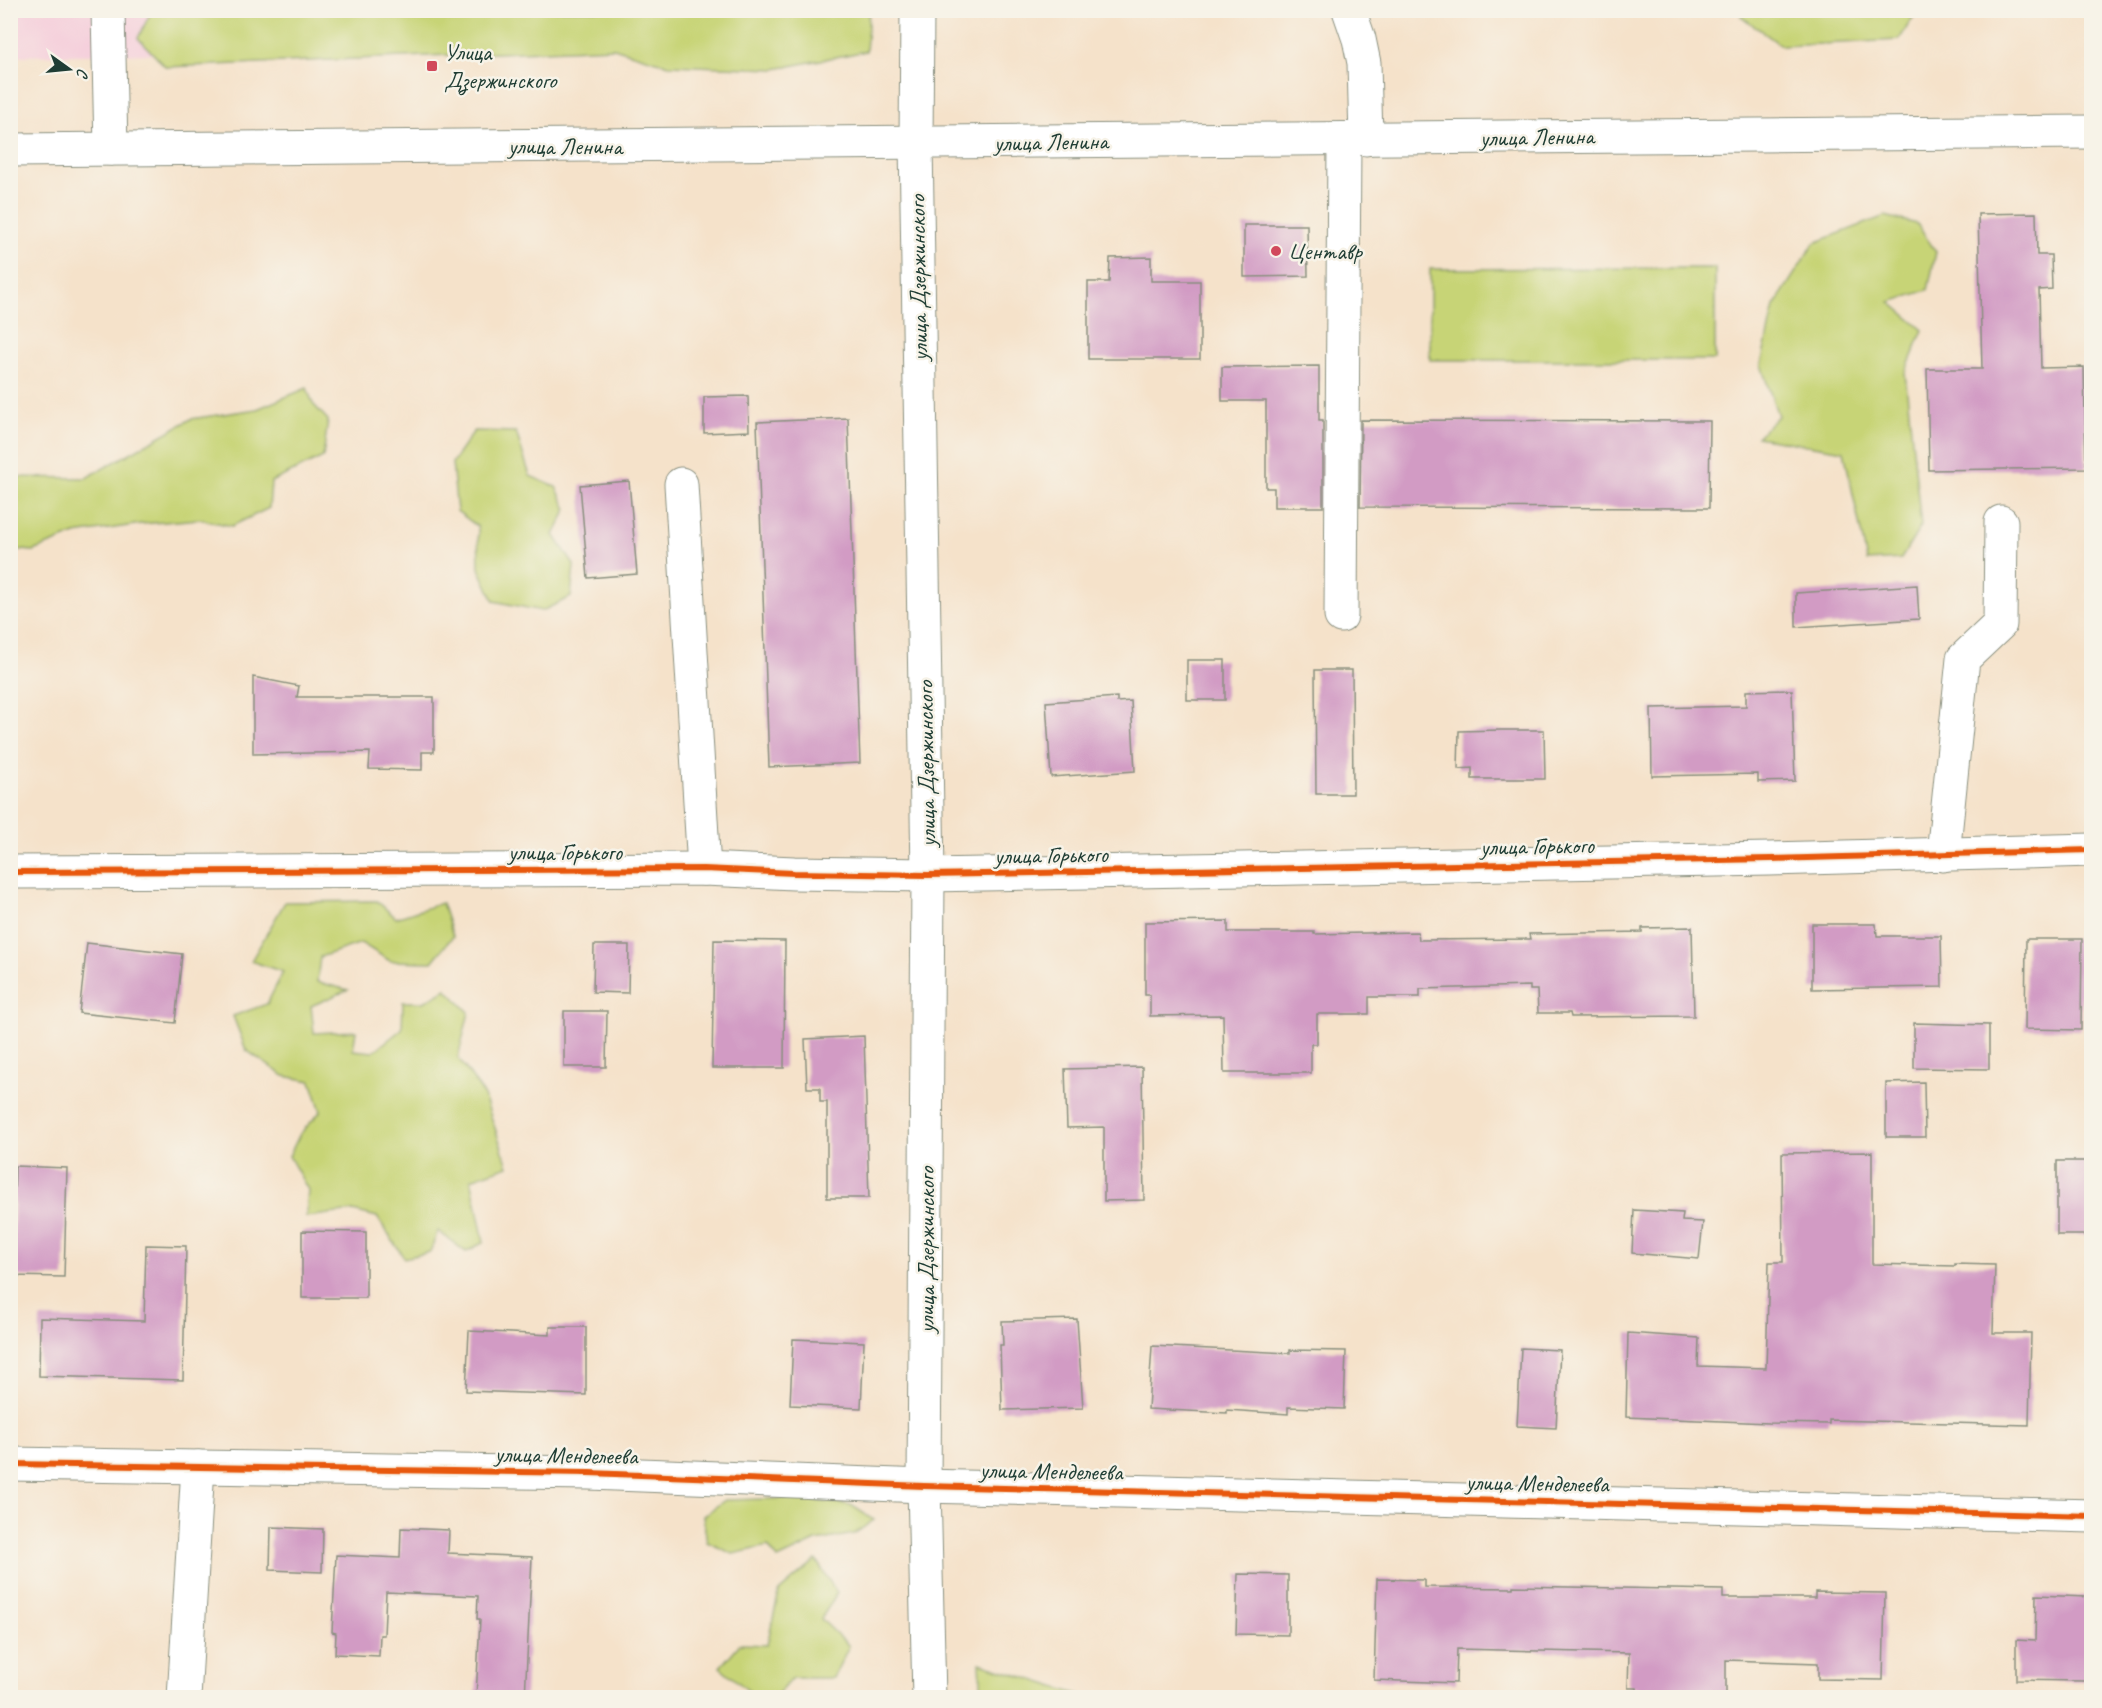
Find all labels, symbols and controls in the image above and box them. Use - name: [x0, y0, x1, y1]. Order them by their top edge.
- place label: Улица Дзержинского: [444, 37, 558, 96]
- north arrow: [39, 39, 99, 99]
- marker: Улица Дзержинского: [425, 59, 439, 73]
- text: С: [71, 66, 93, 81]
- street label: улица Ленина: [1478, 121, 1596, 153]
- street label: улица Ленина: [992, 126, 1110, 158]
- street label: улица Ленина: [506, 131, 624, 161]
- street label: улица Дзержинского: [902, 193, 934, 363]
- place label: Центавр: [1288, 236, 1363, 266]
- marker: Центавр: [1269, 244, 1283, 258]
- street label: улица Дзержинского: [910, 679, 942, 849]
- street label: улица Горького: [1478, 830, 1596, 862]
- street label: улица Горького: [506, 837, 623, 867]
- street label: улица Горького: [992, 839, 1110, 871]
- street label: улица Дзержинского: [911, 1165, 941, 1335]
- street label: улица Менделеева: [492, 1439, 639, 1471]
- street label: улица Менделеева: [977, 1455, 1124, 1487]
- street label: улица Менделеева: [1463, 1467, 1610, 1499]

